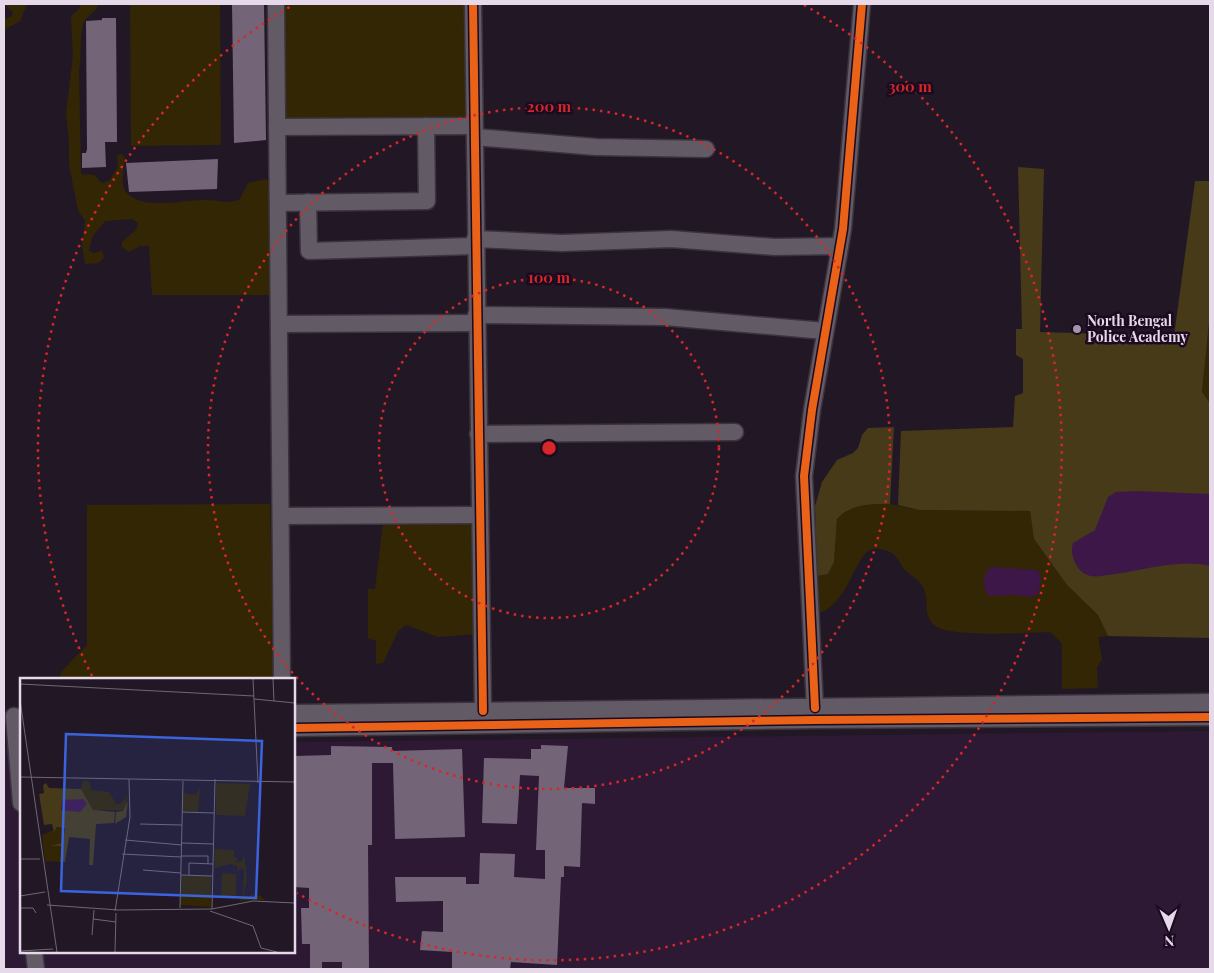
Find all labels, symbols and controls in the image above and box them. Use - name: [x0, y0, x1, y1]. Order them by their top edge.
- text: 300 m: [888, 76, 932, 96]
- text: 200 m: [527, 96, 572, 116]
- text: 100 m: [528, 267, 571, 287]
- place label: North Bengal Police Academy: [1087, 311, 1188, 346]
- marker: North Bengal Police Academy: [1071, 323, 1083, 335]
- centre of rings: [540, 439, 558, 457]
- inset map: [20, 678, 295, 953]
- north arrow: [1144, 903, 1194, 953]
- text: N: [1164, 932, 1175, 951]

